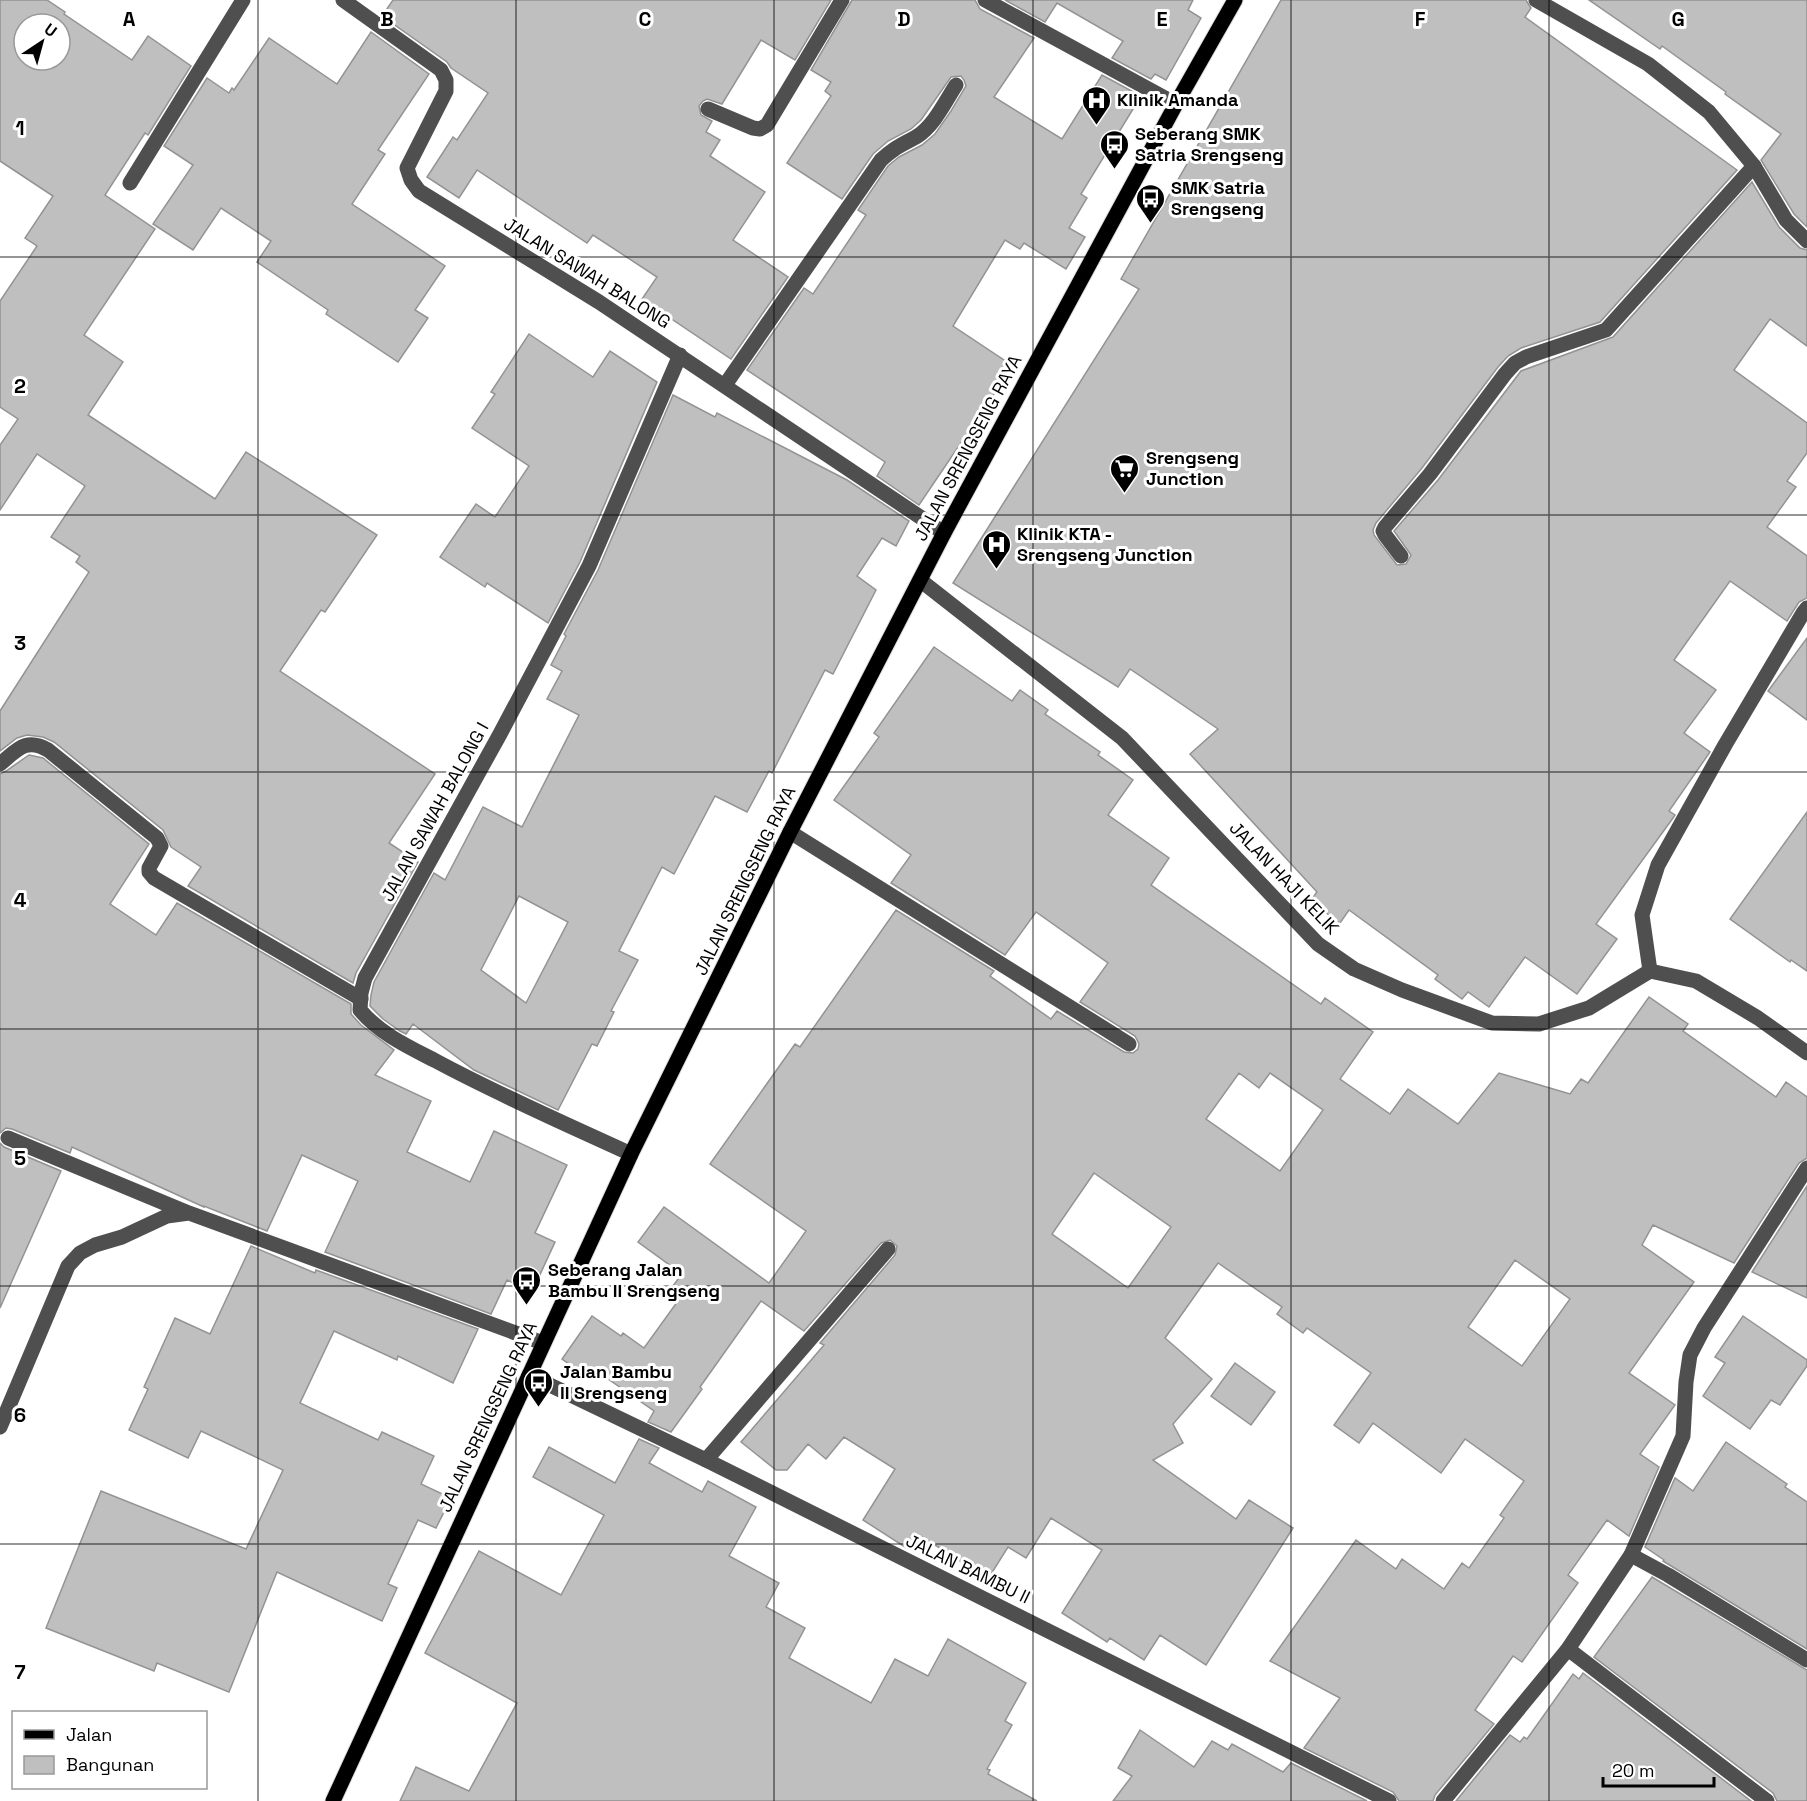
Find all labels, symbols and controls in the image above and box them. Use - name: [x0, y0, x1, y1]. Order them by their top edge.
- text: A: [123, 6, 136, 32]
- text: B: [380, 6, 394, 32]
- text: C: [639, 6, 652, 32]
- text: D: [897, 6, 911, 32]
- text: E: [1156, 6, 1168, 32]
- text: F: [1415, 6, 1426, 32]
- text: G: [1671, 6, 1685, 32]
- north arrow: [12, 12, 72, 72]
- text: U: [40, 19, 61, 42]
- hospital icon: Klinik Amanda: [1080, 84, 1112, 126]
- place label: Klinik Amanda: [1117, 88, 1239, 111]
- text: 1: [15, 115, 25, 141]
- place label: Seberang SMK Satria Srengseng: [1135, 122, 1284, 166]
- bus stop icon: Seberang SMK Satria Srengseng: [1098, 128, 1130, 170]
- place label: SMK Satria Srengseng: [1171, 176, 1265, 220]
- bus stop icon: SMK Satria Srengseng: [1134, 182, 1166, 224]
- street label: JALAN SAWAH BALONG: [499, 212, 675, 333]
- street label: JALAN SRENGSENG RAYA: [909, 351, 1026, 545]
- text: 2: [14, 373, 26, 399]
- place label: Srengseng Junction: [1146, 446, 1239, 490]
- supermarket icon: Srengseng Junction: [1109, 452, 1141, 494]
- place label: Klinik KTA - Srengseng Junction: [1017, 522, 1193, 566]
- hospital icon: Klinik KTA - Srengseng Junction: [980, 528, 1012, 570]
- text: 3: [14, 630, 26, 656]
- street label: JALAN SAWAH BALONG I: [376, 718, 494, 906]
- street label: JALAN SRENGSENG RAYA: [689, 783, 800, 979]
- street label: JALAN HAJI KELIK: [1225, 816, 1344, 939]
- text: 4: [14, 887, 27, 913]
- text: 5: [14, 1145, 26, 1171]
- place label: Seberang Jalan Bambu II Srengseng: [548, 1258, 720, 1302]
- bus stop icon: Seberang Jalan Bambu II Srengseng: [511, 1264, 543, 1306]
- street label: JALAN SRENGSENG RAYA: [433, 1318, 542, 1516]
- place label: Jalan Bambu II Srengseng: [560, 1360, 672, 1404]
- bus stop icon: Jalan Bambu II Srengseng: [523, 1366, 555, 1408]
- text: 6: [14, 1402, 26, 1428]
- street label: JALAN BAMBU II: [902, 1529, 1034, 1609]
- text: 7: [14, 1659, 26, 1685]
- legend: [12, 1711, 207, 1789]
- text: Jalan: [66, 1723, 112, 1746]
- scale bar: [1603, 1750, 1714, 1788]
- text: Bangunan: [66, 1753, 154, 1776]
- text: 20 m: [1612, 1759, 1655, 1782]

